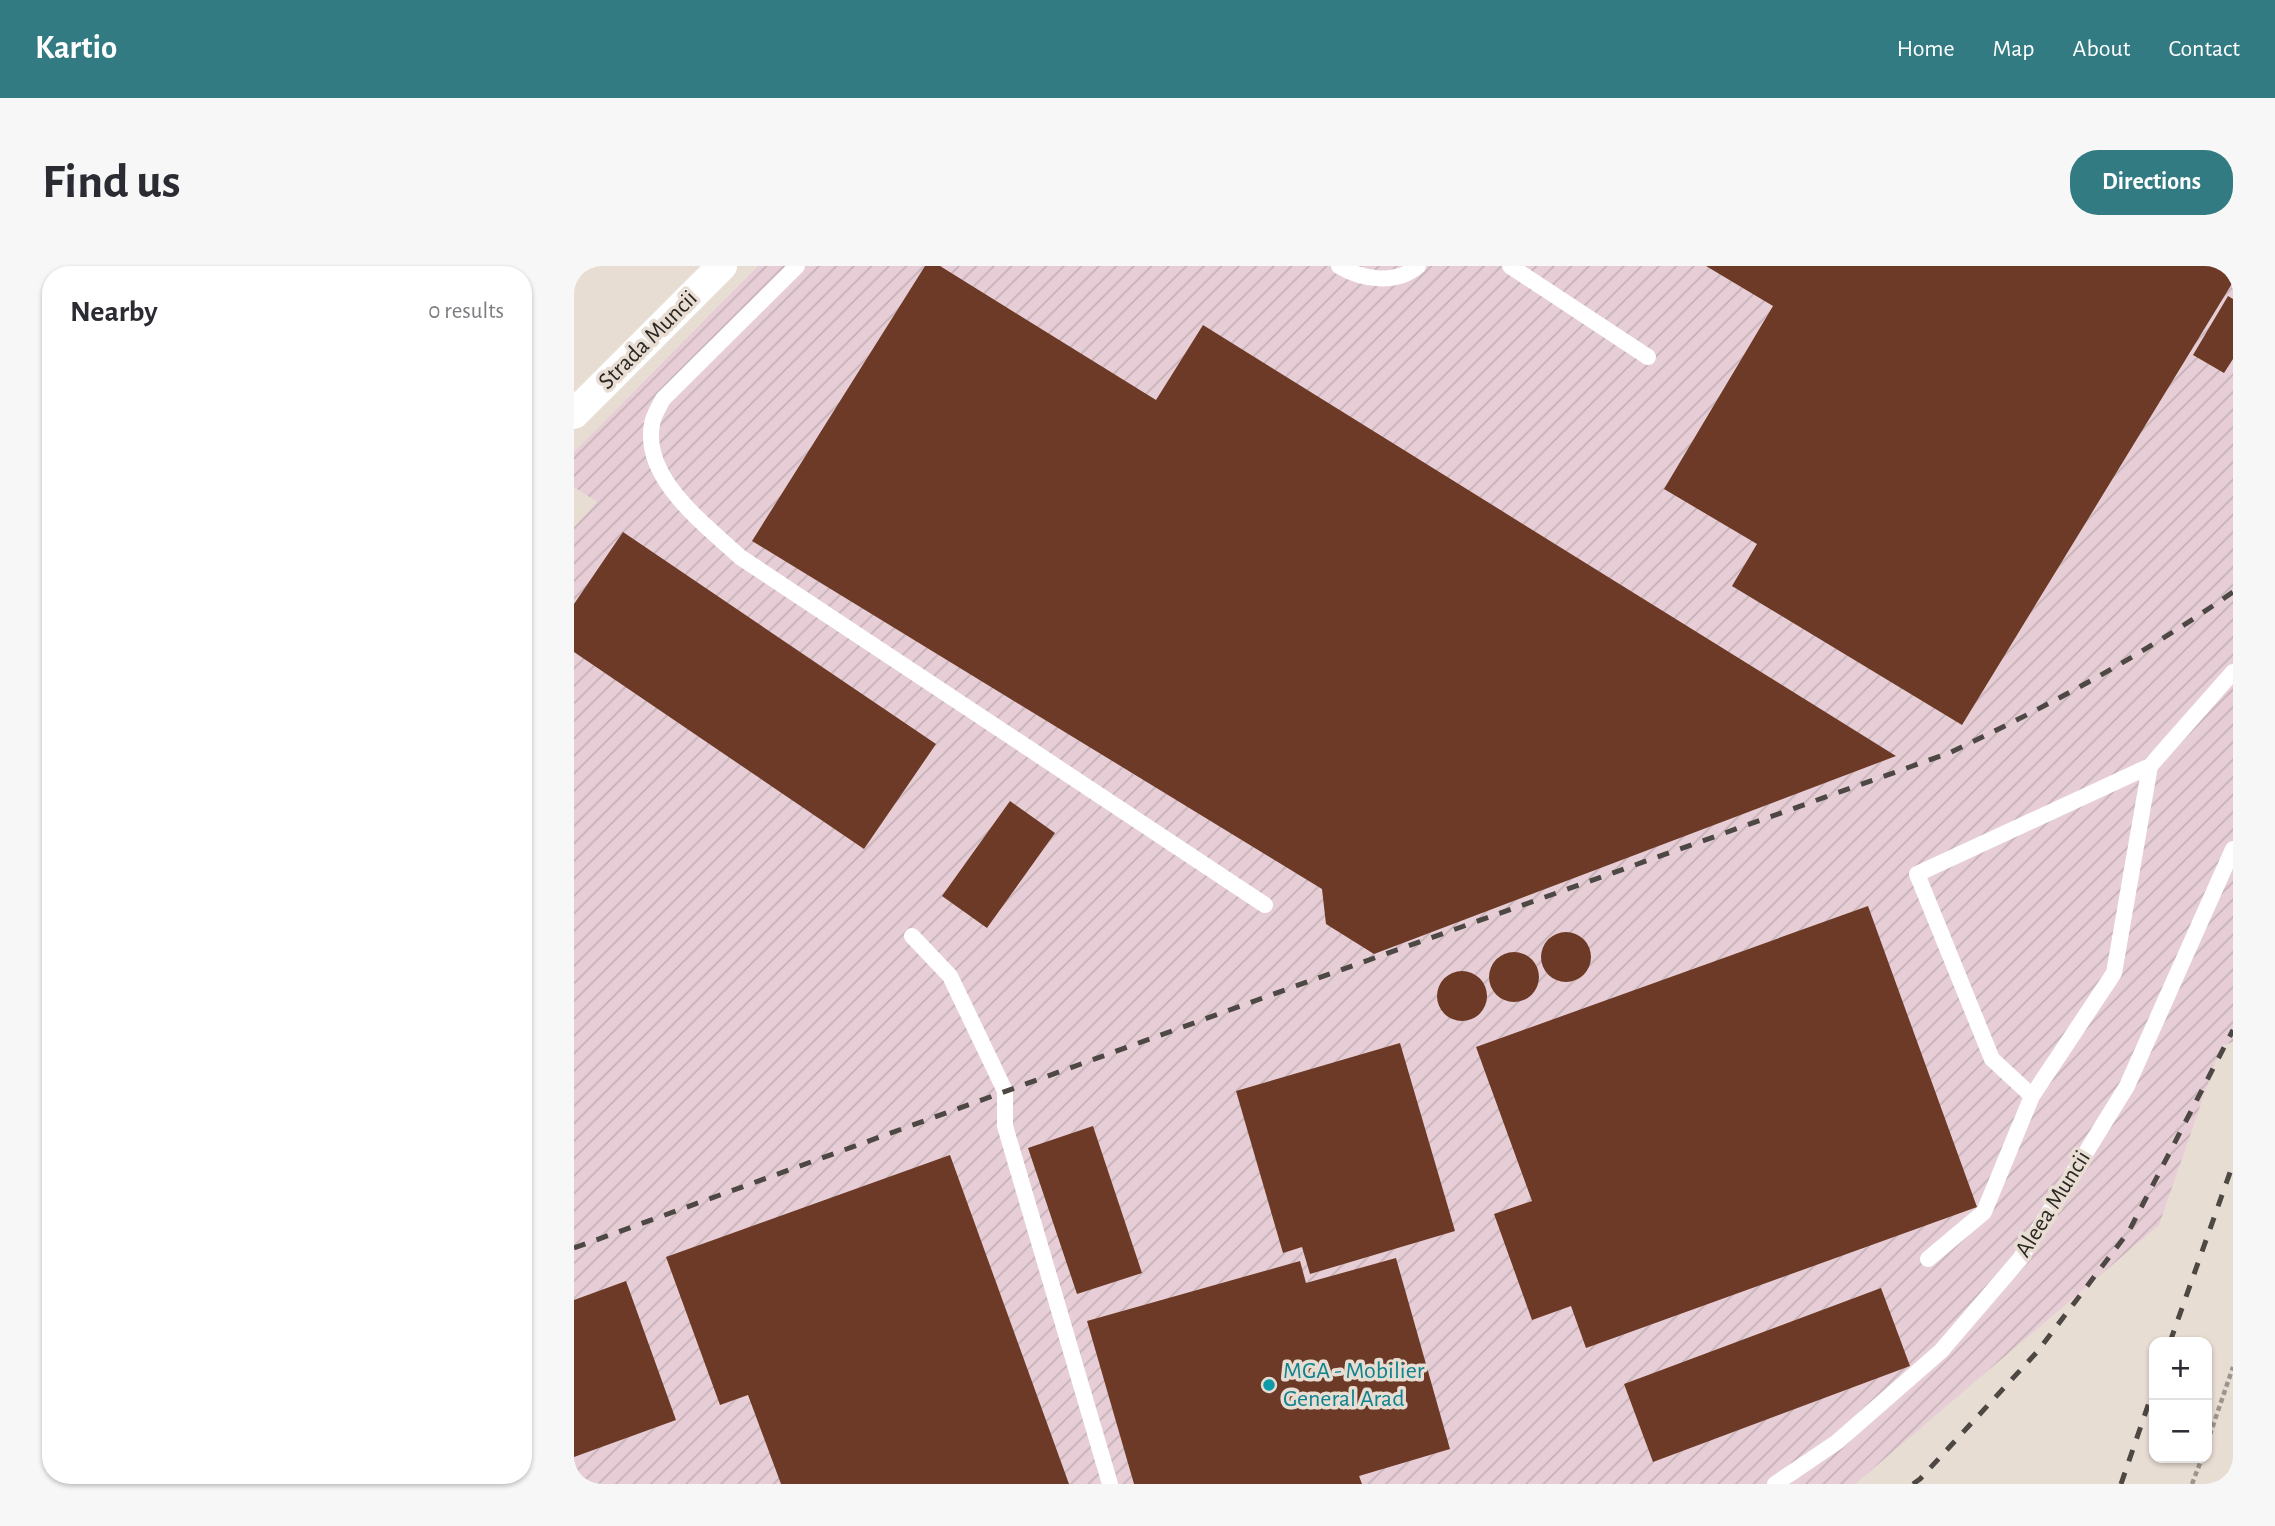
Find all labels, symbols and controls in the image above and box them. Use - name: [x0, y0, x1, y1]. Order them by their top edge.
- text: Kartio: [35, 32, 117, 65]
- text: Home: [1897, 37, 1955, 61]
- text: Map: [1993, 37, 2035, 61]
- text: About: [2073, 37, 2130, 61]
- text: Contact: [2168, 37, 2240, 61]
- button: Directions: [2070, 150, 2233, 215]
- text: Find us: [42, 158, 181, 207]
- street label: Strada Muncii: [594, 286, 702, 394]
- text: Nearby: [70, 297, 158, 327]
- text: 0 results: [428, 300, 504, 323]
- street label: Aleea Muncii: [2011, 1146, 2095, 1262]
- map controls: [2149, 1337, 2212, 1463]
- button: +: [2149, 1337, 2212, 1400]
- place label: MGA - Mobilier General Arad: [1283, 1359, 1425, 1411]
- marker: MGA - Mobilier General Arad: [1261, 1377, 1277, 1393]
- button: −: [2149, 1400, 2212, 1463]

